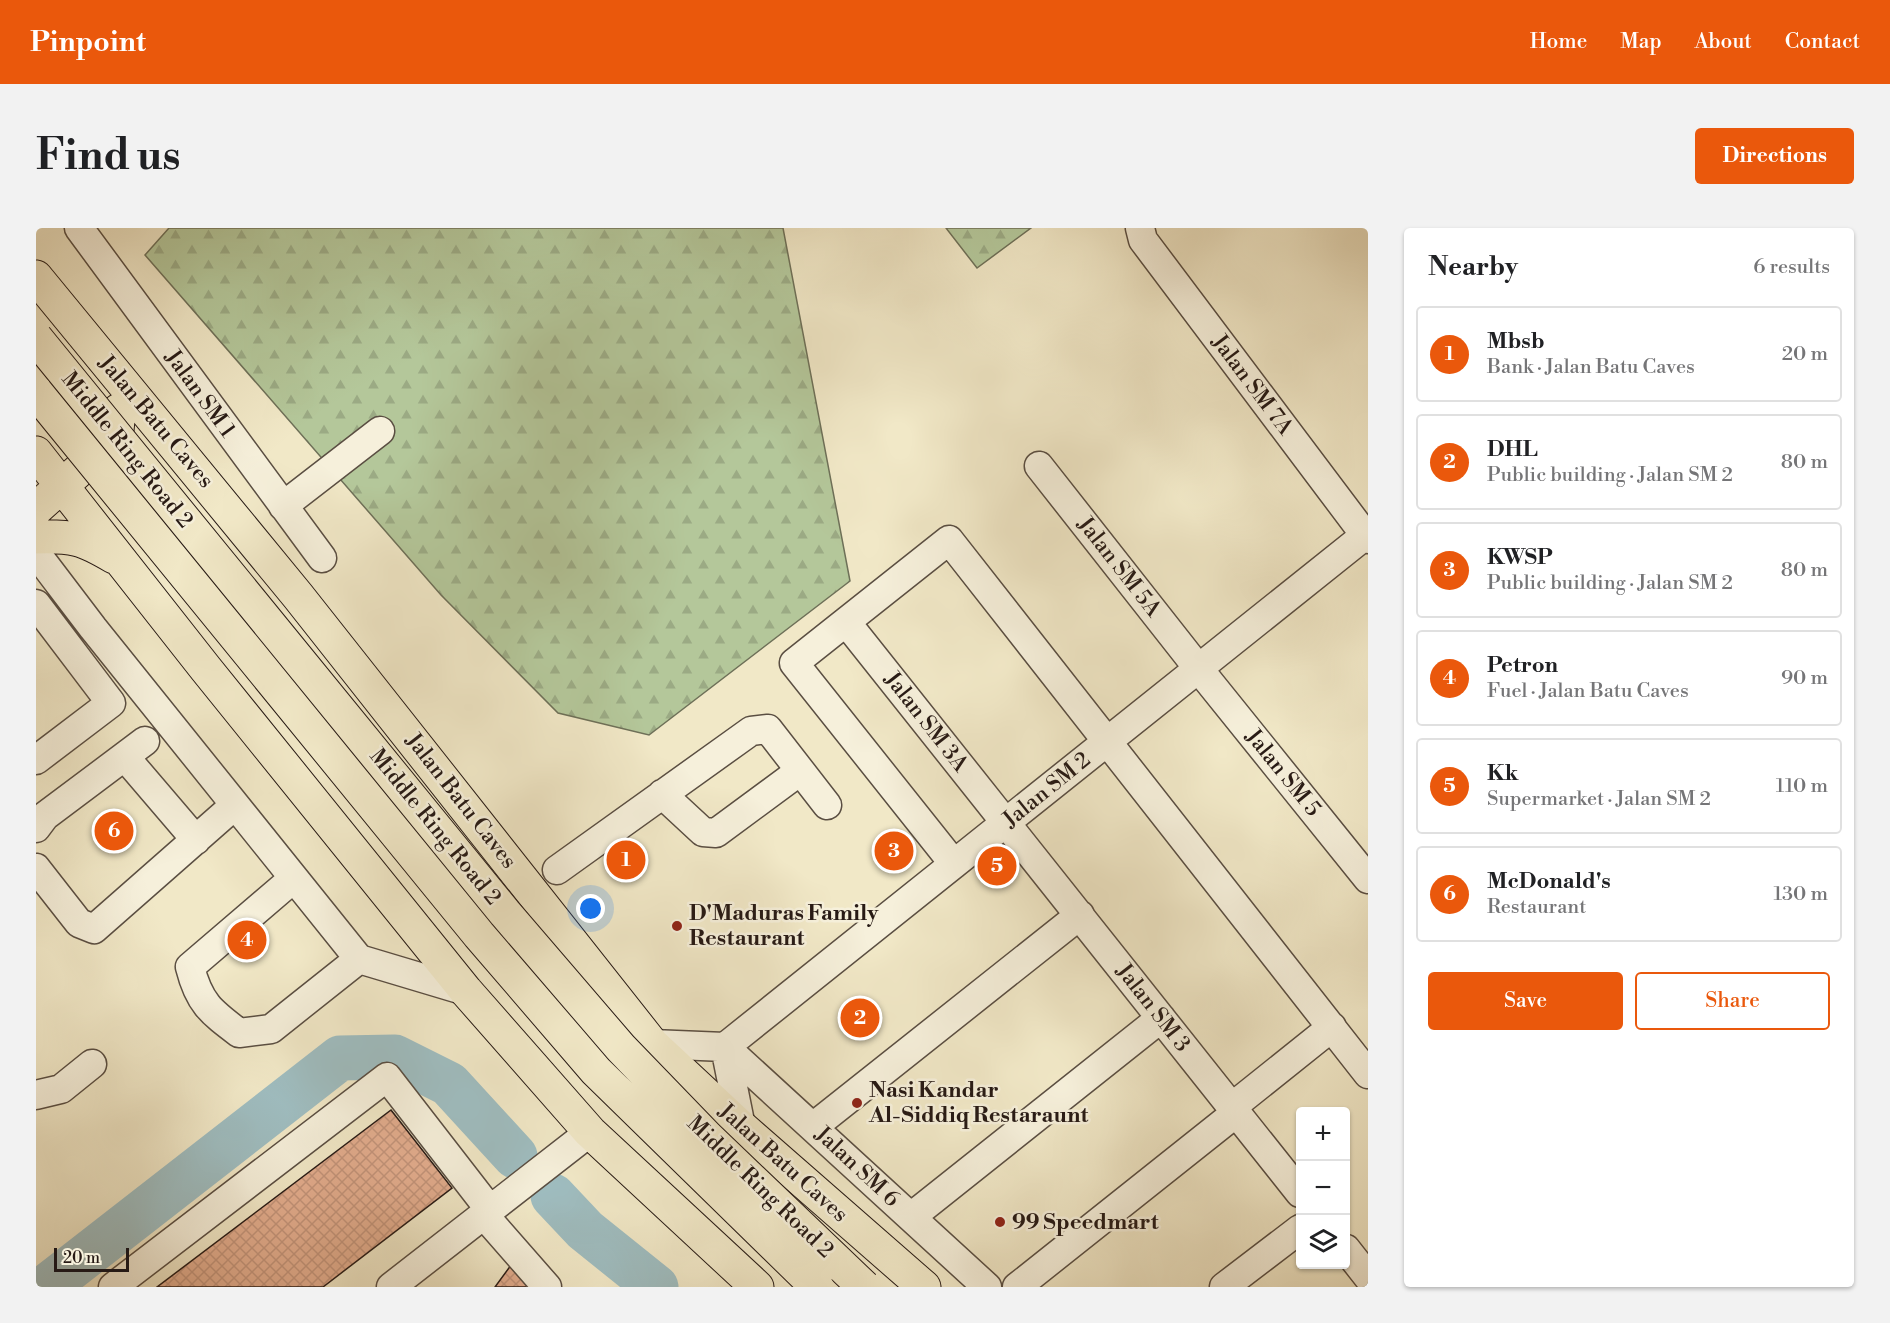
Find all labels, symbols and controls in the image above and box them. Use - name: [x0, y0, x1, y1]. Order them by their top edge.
- text: Pinpoint: [30, 25, 146, 60]
- text: Home: [1530, 29, 1587, 55]
- text: Map: [1620, 29, 1662, 55]
- text: About: [1695, 29, 1752, 55]
- text: Contact: [1785, 29, 1860, 55]
- button: Directions: [1695, 128, 1854, 184]
- text: Find us: [36, 130, 180, 183]
- text: Nearby: [1428, 251, 1518, 283]
- text: 6 results: [1753, 255, 1830, 280]
- text: Mbsb: [1487, 328, 1545, 355]
- street label: Jalan SM 7A: [1205, 329, 1299, 441]
- text: 1: [1445, 342, 1454, 367]
- text: 20 m: [1782, 342, 1828, 367]
- street label: Jalan SM 1: [159, 344, 241, 444]
- street label: Jalan Batu Caves: [92, 349, 219, 494]
- text: Bank · Jalan Batu Caves: [1487, 355, 1695, 380]
- street label: Middle Ring Road 2: [56, 366, 198, 534]
- text: DHL: [1487, 436, 1538, 463]
- text: 2: [1443, 450, 1456, 475]
- text: 80 m: [1781, 450, 1828, 475]
- text: Public building · Jalan SM 2: [1487, 463, 1733, 488]
- street label: Jalan SM 5A: [1071, 511, 1167, 623]
- text: KWSP: [1487, 544, 1552, 571]
- text: 3: [1443, 558, 1456, 583]
- text: 80 m: [1781, 558, 1828, 583]
- text: Public building · Jalan SM 2: [1487, 571, 1733, 596]
- text: Petron: [1487, 652, 1558, 679]
- street label: Jalan SM 3A: [878, 666, 974, 778]
- text: 4: [1443, 666, 1456, 691]
- text: 90 m: [1781, 666, 1828, 691]
- text: Fuel · Jalan Batu Caves: [1487, 679, 1689, 704]
- street label: Jalan SM 5: [1239, 723, 1326, 822]
- street label: Jalan Batu Caves: [399, 727, 522, 874]
- street label: Middle Ring Road 2: [364, 743, 506, 911]
- street label: Jalan SM 2: [997, 746, 1096, 834]
- text: Kk: [1487, 760, 1518, 787]
- text: 5: [1443, 774, 1456, 799]
- text: 110 m: [1776, 774, 1828, 799]
- text: Supermarket · Jalan SM 2: [1487, 787, 1711, 812]
- pin: 6: [94, 808, 134, 854]
- pin: 3: [874, 828, 914, 874]
- pin: 1: [606, 838, 646, 882]
- pin: 5: [978, 844, 1016, 888]
- text: McDonald's: [1487, 868, 1611, 895]
- text: 6: [1443, 882, 1456, 907]
- text: 130 m: [1773, 882, 1828, 907]
- your location: [576, 894, 605, 923]
- text: Restaurant: [1487, 895, 1586, 920]
- place label: D'Maduras Family Restaurant: [689, 900, 879, 952]
- pin: 4: [228, 918, 266, 962]
- marker: D'Maduras Family Restaurant: [670, 919, 684, 933]
- street label: Jalan SM 3: [1110, 958, 1196, 1057]
- button: Save: [1428, 972, 1623, 1030]
- button: Share: [1635, 972, 1830, 1030]
- pin: 2: [840, 996, 880, 1040]
- place label: Nasi Kandar Al-Siddiq Restaraunt: [868, 1077, 1088, 1129]
- marker: Nasi Kandar Al-Siddiq Restaraunt: [850, 1096, 864, 1110]
- street label: Jalan Batu Caves: [712, 1097, 853, 1228]
- map controls: [1296, 1107, 1350, 1269]
- button: +: [1296, 1107, 1350, 1161]
- street label: Middle Ring Road 2: [681, 1110, 839, 1264]
- street label: Jalan SM 6: [808, 1120, 905, 1213]
- button: −: [1296, 1161, 1350, 1215]
- place label: 99 Speedmart: [1012, 1209, 1159, 1236]
- marker: 99 Speedmart: [993, 1215, 1007, 1229]
- button: layers: [1296, 1215, 1350, 1269]
- scale bar: [54, 1245, 129, 1272]
- text: 20 m: [63, 1248, 100, 1268]

